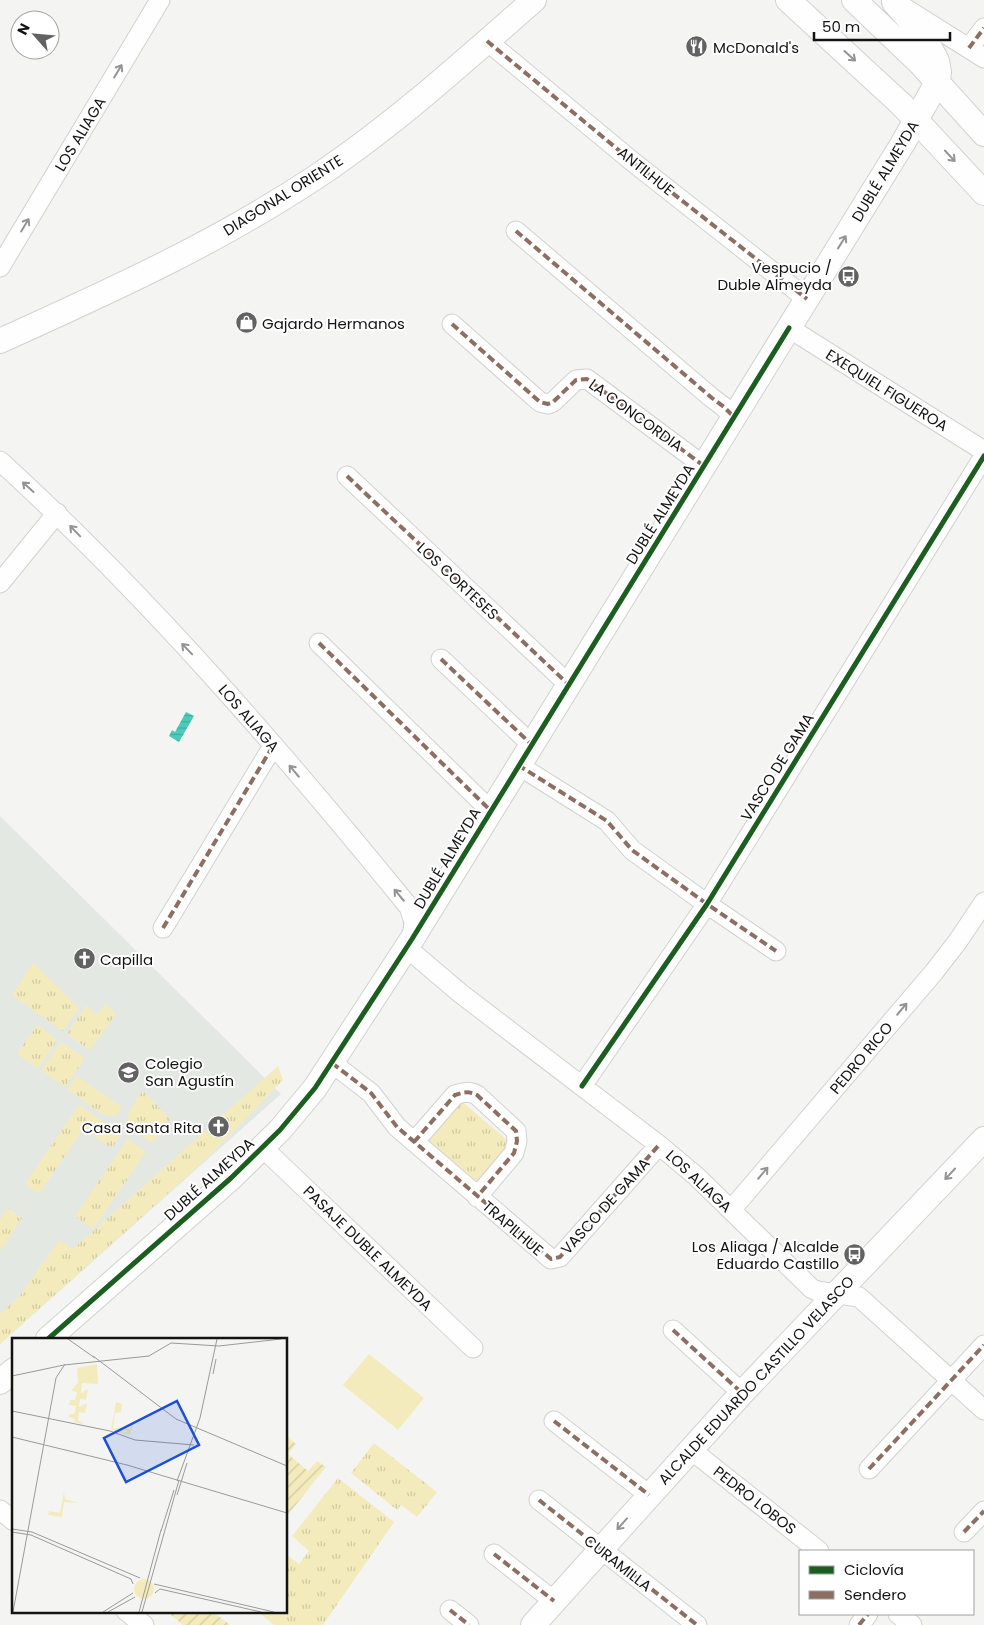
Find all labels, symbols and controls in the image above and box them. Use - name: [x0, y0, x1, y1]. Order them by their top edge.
- north arrow: [10, 10, 60, 60]
- scale bar: [814, 10, 950, 42]
- text: 50 m: [822, 16, 860, 37]
- text: N: [12, 20, 35, 38]
- restaurant icon: McDonald's: [685, 35, 709, 59]
- place label: McDonald's: [713, 37, 799, 58]
- one-way arrow: [844, 50, 857, 62]
- one-way arrow: [113, 64, 123, 78]
- street label: LOS ALIAGA: [50, 93, 110, 175]
- street label: DUBLÉ ALMEYDA: [846, 116, 924, 226]
- street label: ANTILHUE: [613, 142, 679, 200]
- one-way arrow: [944, 149, 956, 162]
- street label: DIAGONAL ORIENTE: [219, 150, 347, 240]
- one-way arrow: [21, 219, 31, 233]
- one-way arrow: [838, 235, 848, 249]
- place label: Vespucio / Duble Almeyda: [717, 257, 832, 295]
- bus stop icon: Vespucio / Duble Almeyda: [836, 264, 860, 288]
- shop icon: Gajardo Hermanos: [234, 311, 258, 335]
- place label: Gajardo Hermanos: [262, 313, 405, 334]
- street label: EXEQUIEL FIGUEROA: [822, 344, 952, 436]
- street label: LA CONCORDIA: [585, 374, 687, 456]
- street label: DUBLÉ ALMEYDA: [621, 460, 699, 568]
- one-way arrow: [22, 481, 35, 493]
- one-way arrow: [69, 526, 81, 538]
- street label: LOS CORTESES: [413, 538, 503, 624]
- one-way arrow: [181, 643, 193, 655]
- street label: LOS ALIAGA: [214, 680, 284, 756]
- street label: VASCO DE GAMA: [735, 709, 819, 825]
- one-way arrow: [289, 764, 300, 777]
- street label: DUBLÉ ALMEYDA: [408, 803, 486, 913]
- one-way arrow: [394, 888, 405, 901]
- church icon: Capilla: [72, 947, 96, 971]
- place label: Capilla: [100, 949, 153, 970]
- one-way arrow: [897, 1003, 908, 1016]
- street label: PEDRO RICO: [825, 1017, 897, 1098]
- place label: Colegio San Agustín: [145, 1053, 234, 1091]
- school or university icon: Colegio San Agustín: [117, 1060, 141, 1084]
- church icon: Casa Santa Rita: [206, 1115, 230, 1139]
- place label: Casa Santa Rita: [82, 1117, 202, 1138]
- street label: DUBLÉ ALMEYDA: [159, 1133, 259, 1225]
- street label: LOS ALIAGA: [661, 1145, 737, 1217]
- street label: VASCO DE GAMA: [556, 1153, 654, 1259]
- one-way arrow: [757, 1167, 768, 1180]
- one-way arrow: [944, 1168, 956, 1181]
- street label: PASAJE DUBLE ALMEYDA: [299, 1181, 437, 1315]
- street label: TRAPILHUE: [478, 1196, 548, 1260]
- place label: Los Aliaga / Alcalde Eduardo Castillo: [692, 1236, 839, 1274]
- bus stop icon: Los Aliaga / Alcalde Eduardo Castillo: [843, 1243, 867, 1267]
- street label: ALCALDE EDUARDO CASTILLO VELASCO: [653, 1271, 859, 1489]
- inset map: [12, 1338, 288, 1612]
- street label: PEDRO LOBOS: [709, 1461, 801, 1539]
- one-way arrow: [617, 1518, 628, 1531]
- street label: CURAMILLA: [580, 1530, 656, 1596]
- legend: [799, 1550, 974, 1615]
- text: Ciclovía: [844, 1559, 904, 1580]
- text: Sendero: [844, 1584, 906, 1605]

